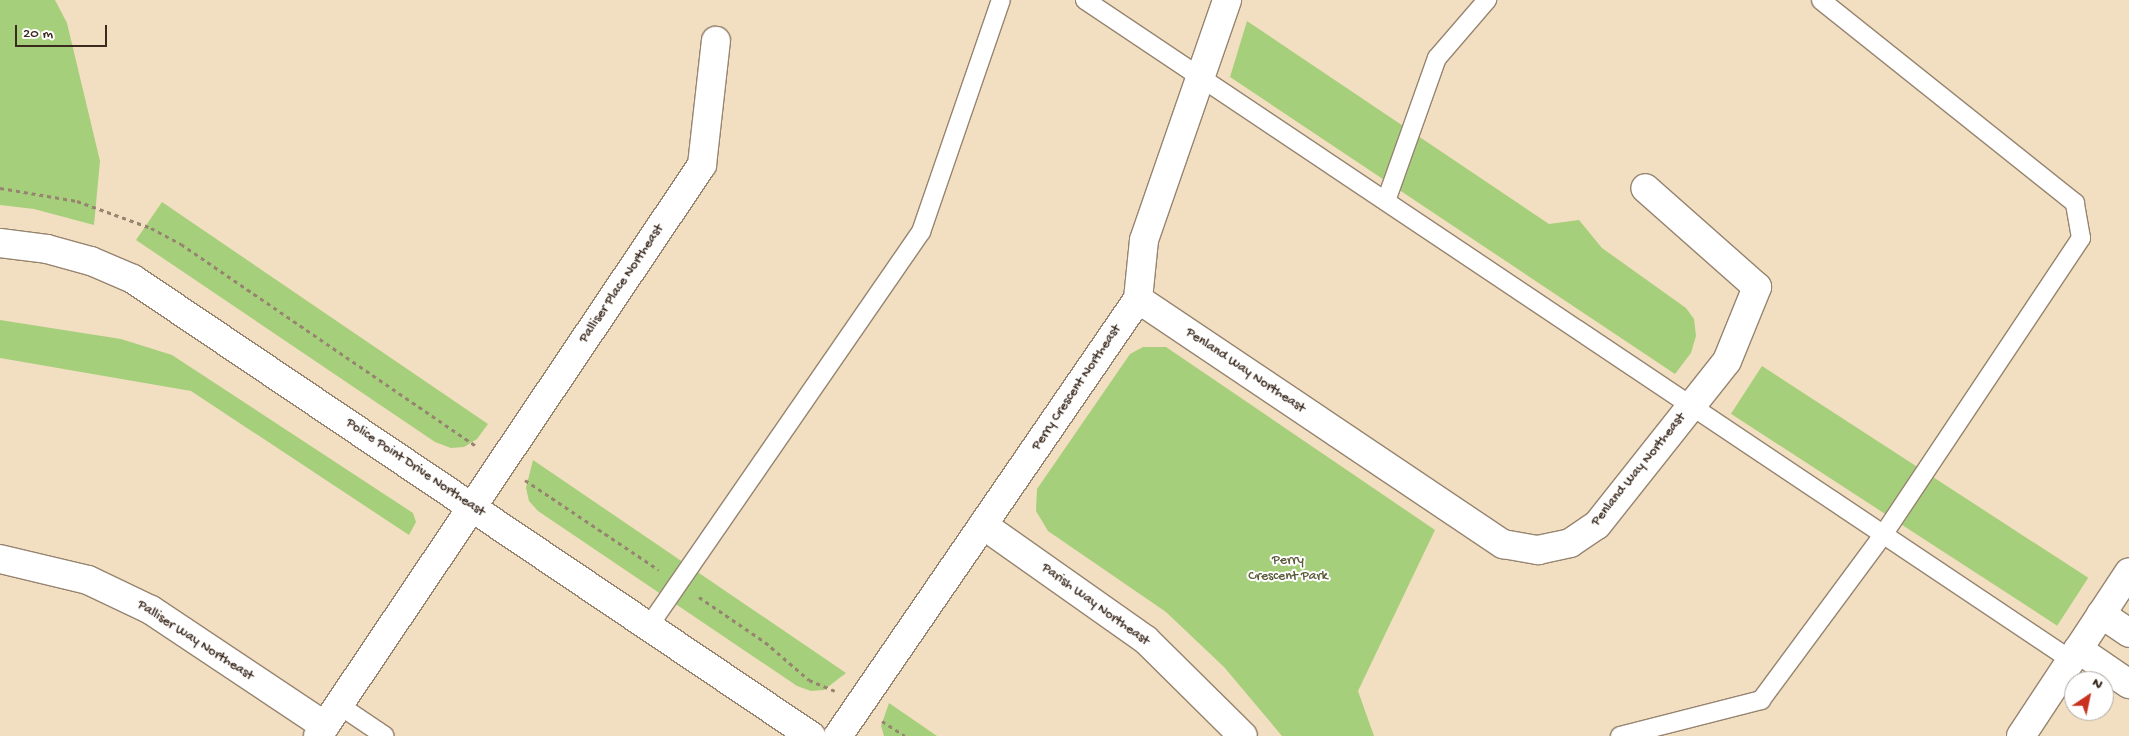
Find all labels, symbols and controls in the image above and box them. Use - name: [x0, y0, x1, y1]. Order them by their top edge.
- scale bar: [18, 15, 110, 47]
- text: 20 m: [23, 25, 53, 43]
- street label: Palliser Place Northeast: [576, 221, 668, 347]
- street label: Perry Crescent Northeast: [1029, 322, 1125, 454]
- street label: Penland Way Northeast: [1182, 325, 1308, 417]
- street label: Penland Way Northeast: [1588, 410, 1690, 530]
- street label: Police Point Drive Northeast: [342, 415, 488, 521]
- park label: Perry Crescent Park: [1248, 553, 1328, 586]
- street label: Parish Way Northeast: [1038, 560, 1152, 650]
- street label: Palliser Way Northeast: [134, 597, 256, 685]
- north arrow: [2064, 671, 2114, 721]
- text: N: [2089, 674, 2106, 694]

